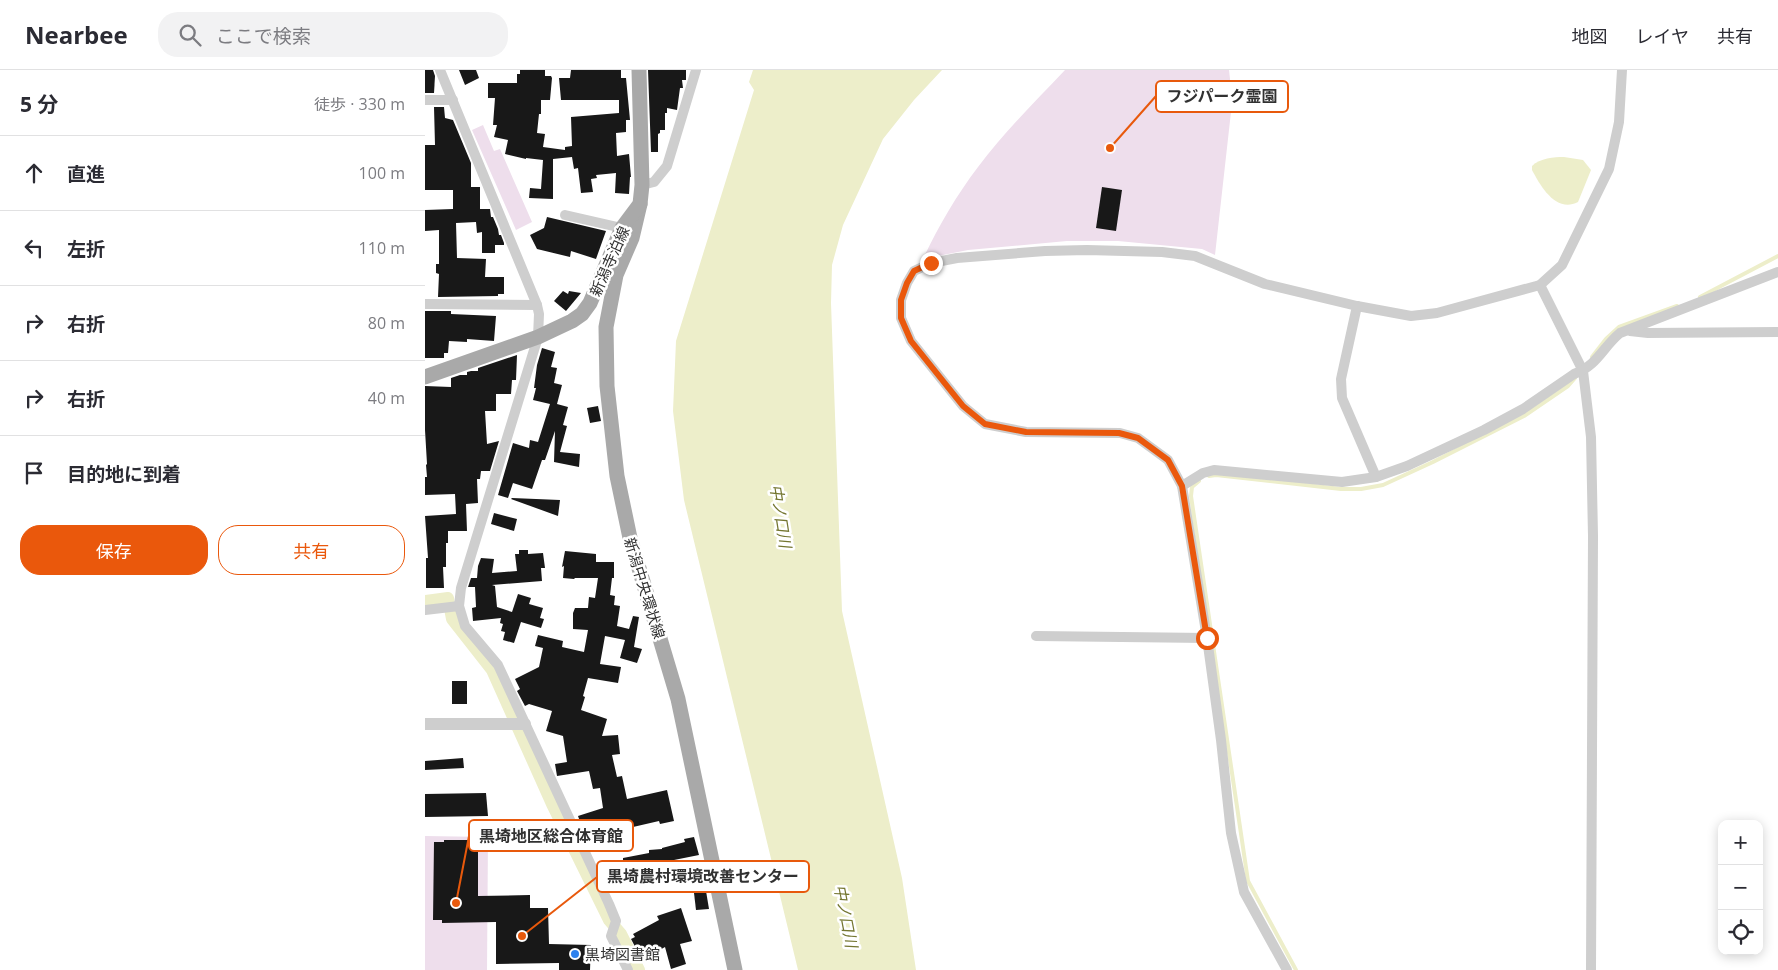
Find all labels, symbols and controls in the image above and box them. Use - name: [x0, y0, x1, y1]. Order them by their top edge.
- search box: [158, 12, 508, 57]
- text: Nearbee: [25, 18, 128, 51]
- icon: search: [176, 21, 204, 49]
- text: ここで検索: [216, 23, 311, 49]
- text: 地図: [1572, 24, 1608, 48]
- text: レイヤ: [1636, 24, 1689, 48]
- text: 共有: [1717, 24, 1753, 48]
- callout: フジパーク霊園: [1156, 81, 1288, 112]
- text: フジパーク霊園: [1166, 85, 1278, 107]
- text: 5 分: [20, 90, 58, 118]
- text: 徒歩 · 330 m: [314, 93, 405, 115]
- icon: ahead: [20, 159, 48, 187]
- text: 直進: [67, 161, 105, 187]
- text: 100 m: [359, 162, 405, 184]
- street label: 新潟寺泊線: [585, 223, 633, 299]
- icon: left: [20, 234, 48, 262]
- text: 左折: [67, 236, 105, 262]
- text: 110 m: [359, 237, 405, 259]
- route end: [920, 252, 943, 275]
- icon: right: [20, 309, 48, 337]
- text: 右折: [67, 311, 105, 337]
- text: 80 m: [368, 312, 405, 334]
- icon: right: [20, 384, 48, 412]
- text: 右折: [67, 386, 105, 412]
- text: 40 m: [368, 387, 405, 409]
- icon: arrive: [20, 459, 48, 487]
- text: 目的地に到着: [67, 461, 181, 487]
- water label: 中ノ口川: [765, 483, 797, 551]
- button: 保存: [20, 525, 208, 575]
- button: 共有: [218, 525, 405, 575]
- street label: 新潟中央環状線: [620, 535, 670, 641]
- route start: [1196, 627, 1219, 650]
- callout: 黒埼地区総合体育館: [469, 820, 633, 851]
- map controls: [1718, 820, 1763, 955]
- button: +: [1718, 820, 1763, 865]
- text: 黒埼地区総合体育館: [479, 825, 623, 847]
- callout: 黒埼農村環境改善センター: [597, 861, 809, 892]
- text: 黒埼農村環境改善センター: [607, 865, 799, 887]
- button: −: [1718, 865, 1763, 910]
- water label: 中ノ口川: [829, 882, 863, 951]
- button: locate: [1718, 910, 1763, 955]
- place label: 黒埼図書館: [585, 944, 660, 964]
- marker: 黒埼図書館: [569, 948, 581, 960]

